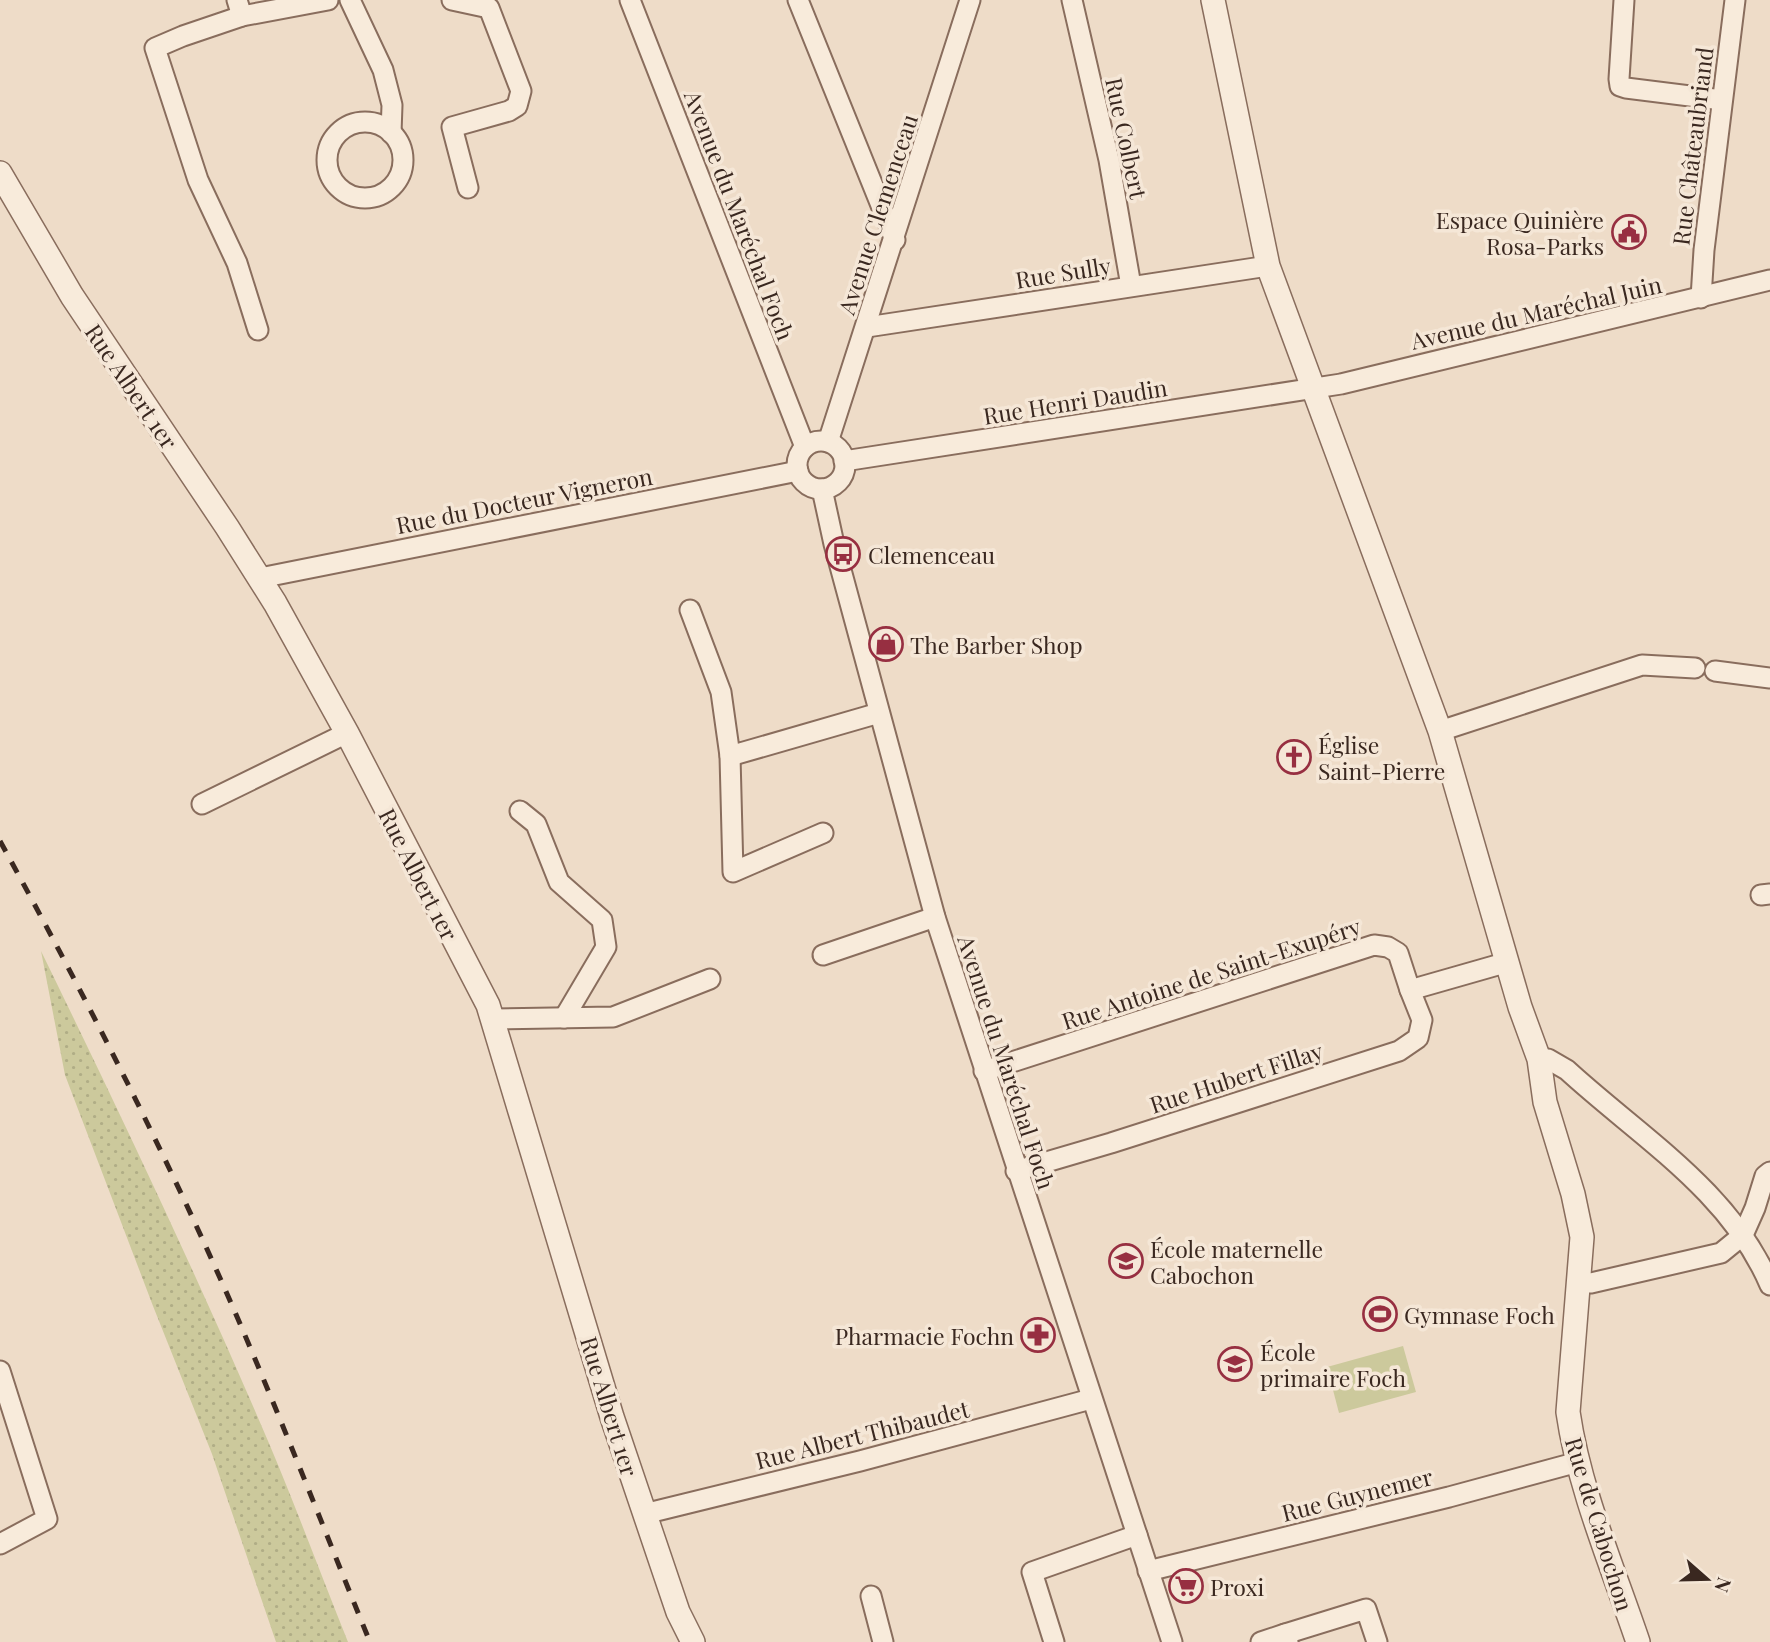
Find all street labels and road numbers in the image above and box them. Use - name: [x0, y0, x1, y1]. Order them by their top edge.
- street label: Rue Châteaubriand: [1664, 45, 1720, 247]
- street label: Rue Colbert: [1099, 74, 1155, 202]
- street label: Avenue du Maréchal Foch: [678, 85, 802, 345]
- street label: Avenue Clemenceau: [830, 110, 924, 319]
- street label: Rue Sully: [1013, 249, 1113, 295]
- street label: Avenue du Maréchal Juin: [1407, 268, 1665, 356]
- street label: Rue Albert 1er: [79, 317, 185, 455]
- street label: Rue Henri Daudin: [981, 371, 1169, 431]
- street label: Rue du Docteur Vigneron: [393, 460, 655, 540]
- street label: Rue Albert 1er: [372, 803, 466, 945]
- street label: Rue Antoine de Saint-Exupéry: [1058, 910, 1365, 1036]
- street label: Avenue du Maréchal Foch: [951, 930, 1063, 1193]
- street label: Rue Hubert Fillay: [1145, 1034, 1327, 1120]
- street label: Rue Albert 1er: [574, 1332, 646, 1480]
- street label: Rue Albert Thibaudet: [752, 1392, 973, 1476]
- street label: Rue de Cabochon: [1559, 1433, 1641, 1615]
- street label: Rue Guynemer: [1278, 1460, 1436, 1528]

